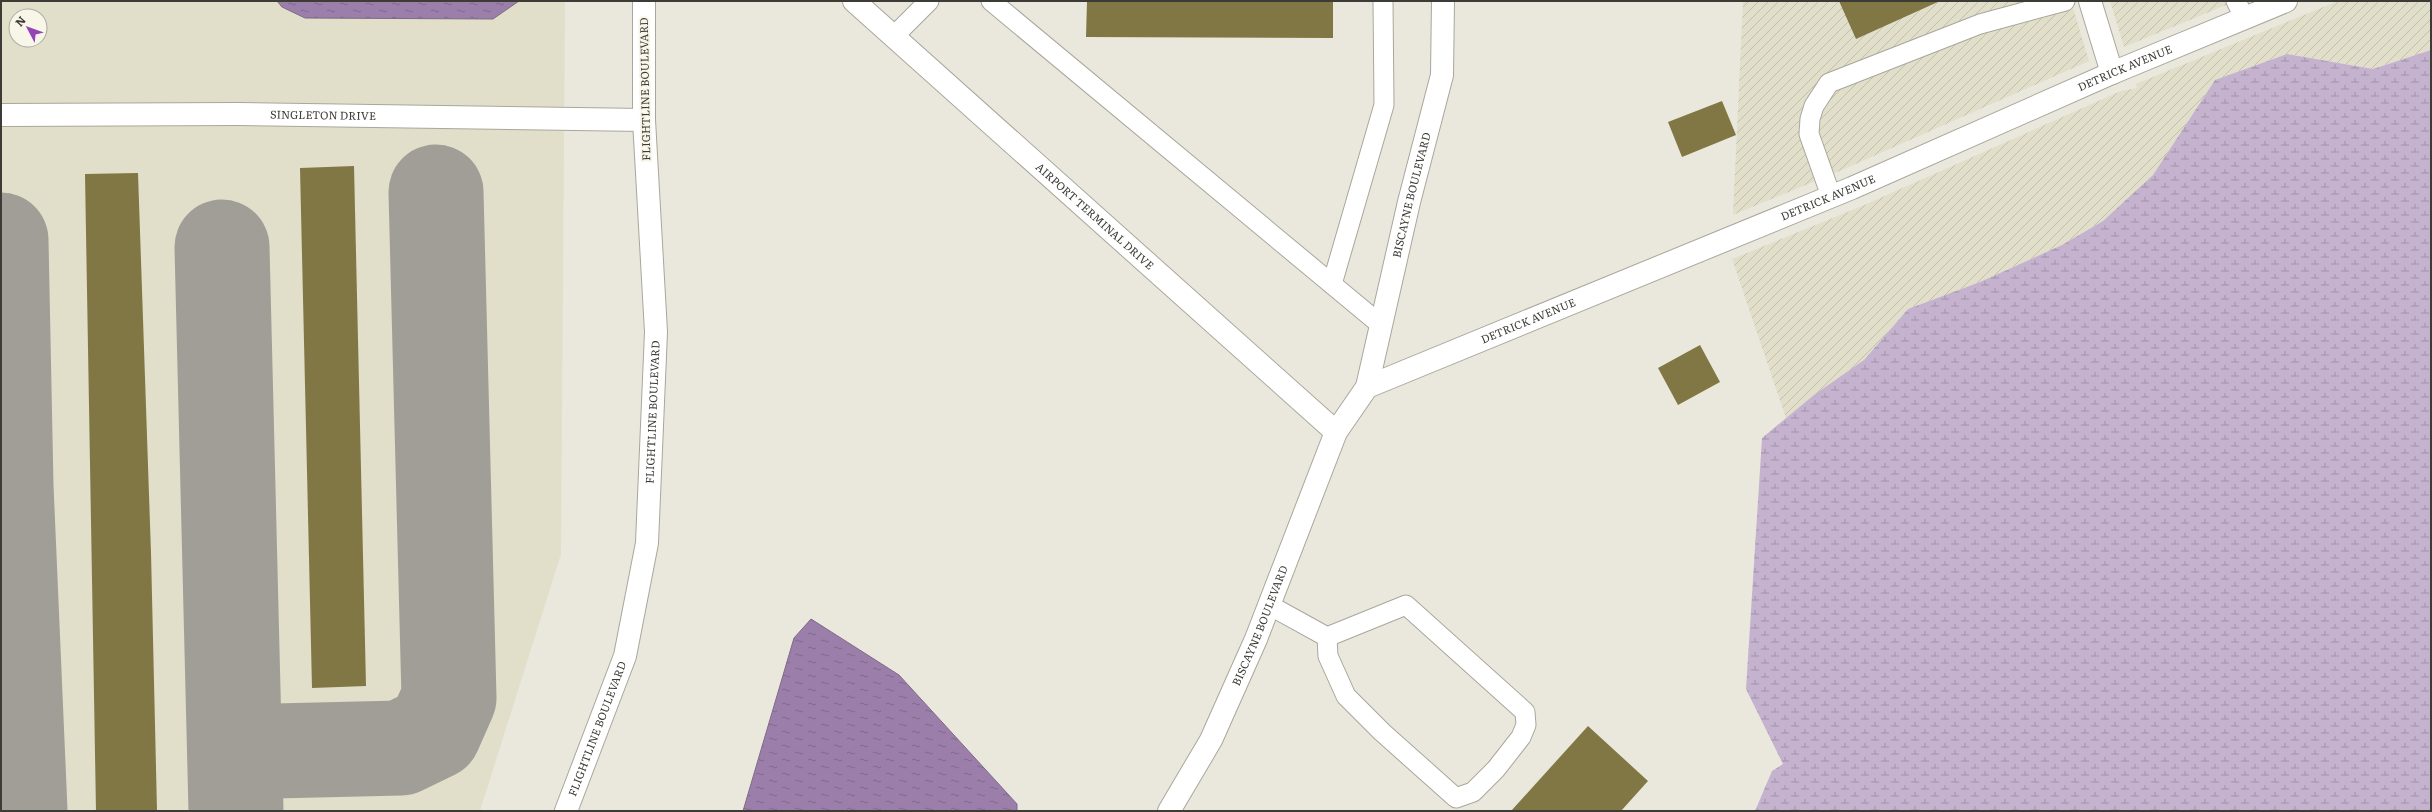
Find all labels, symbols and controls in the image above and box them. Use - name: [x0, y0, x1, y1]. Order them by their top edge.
- north arrow: [8, 8, 48, 48]
- text: N: [11, 12, 29, 30]
- street label: FLIGHTLINE BOULEVARD: [635, 17, 653, 161]
- street label: DETRICK AVENUE: [2075, 40, 2174, 94]
- street label: SINGLETON DRIVE: [270, 105, 376, 123]
- street label: BISCAYNE BOULEVARD: [1388, 130, 1434, 259]
- street label: AIRPORT TERMINAL DRIVE: [1033, 158, 1158, 273]
- street label: DETRICK AVENUE: [1778, 170, 1877, 223]
- street label: DETRICK AVENUE: [1478, 293, 1578, 346]
- street label: FLIGHTLINE BOULEVARD: [641, 340, 663, 484]
- street label: BISCAYNE BOULEVARD: [1227, 563, 1291, 688]
- street label: FLIGHTLINE BOULEVARD: [563, 658, 629, 798]

